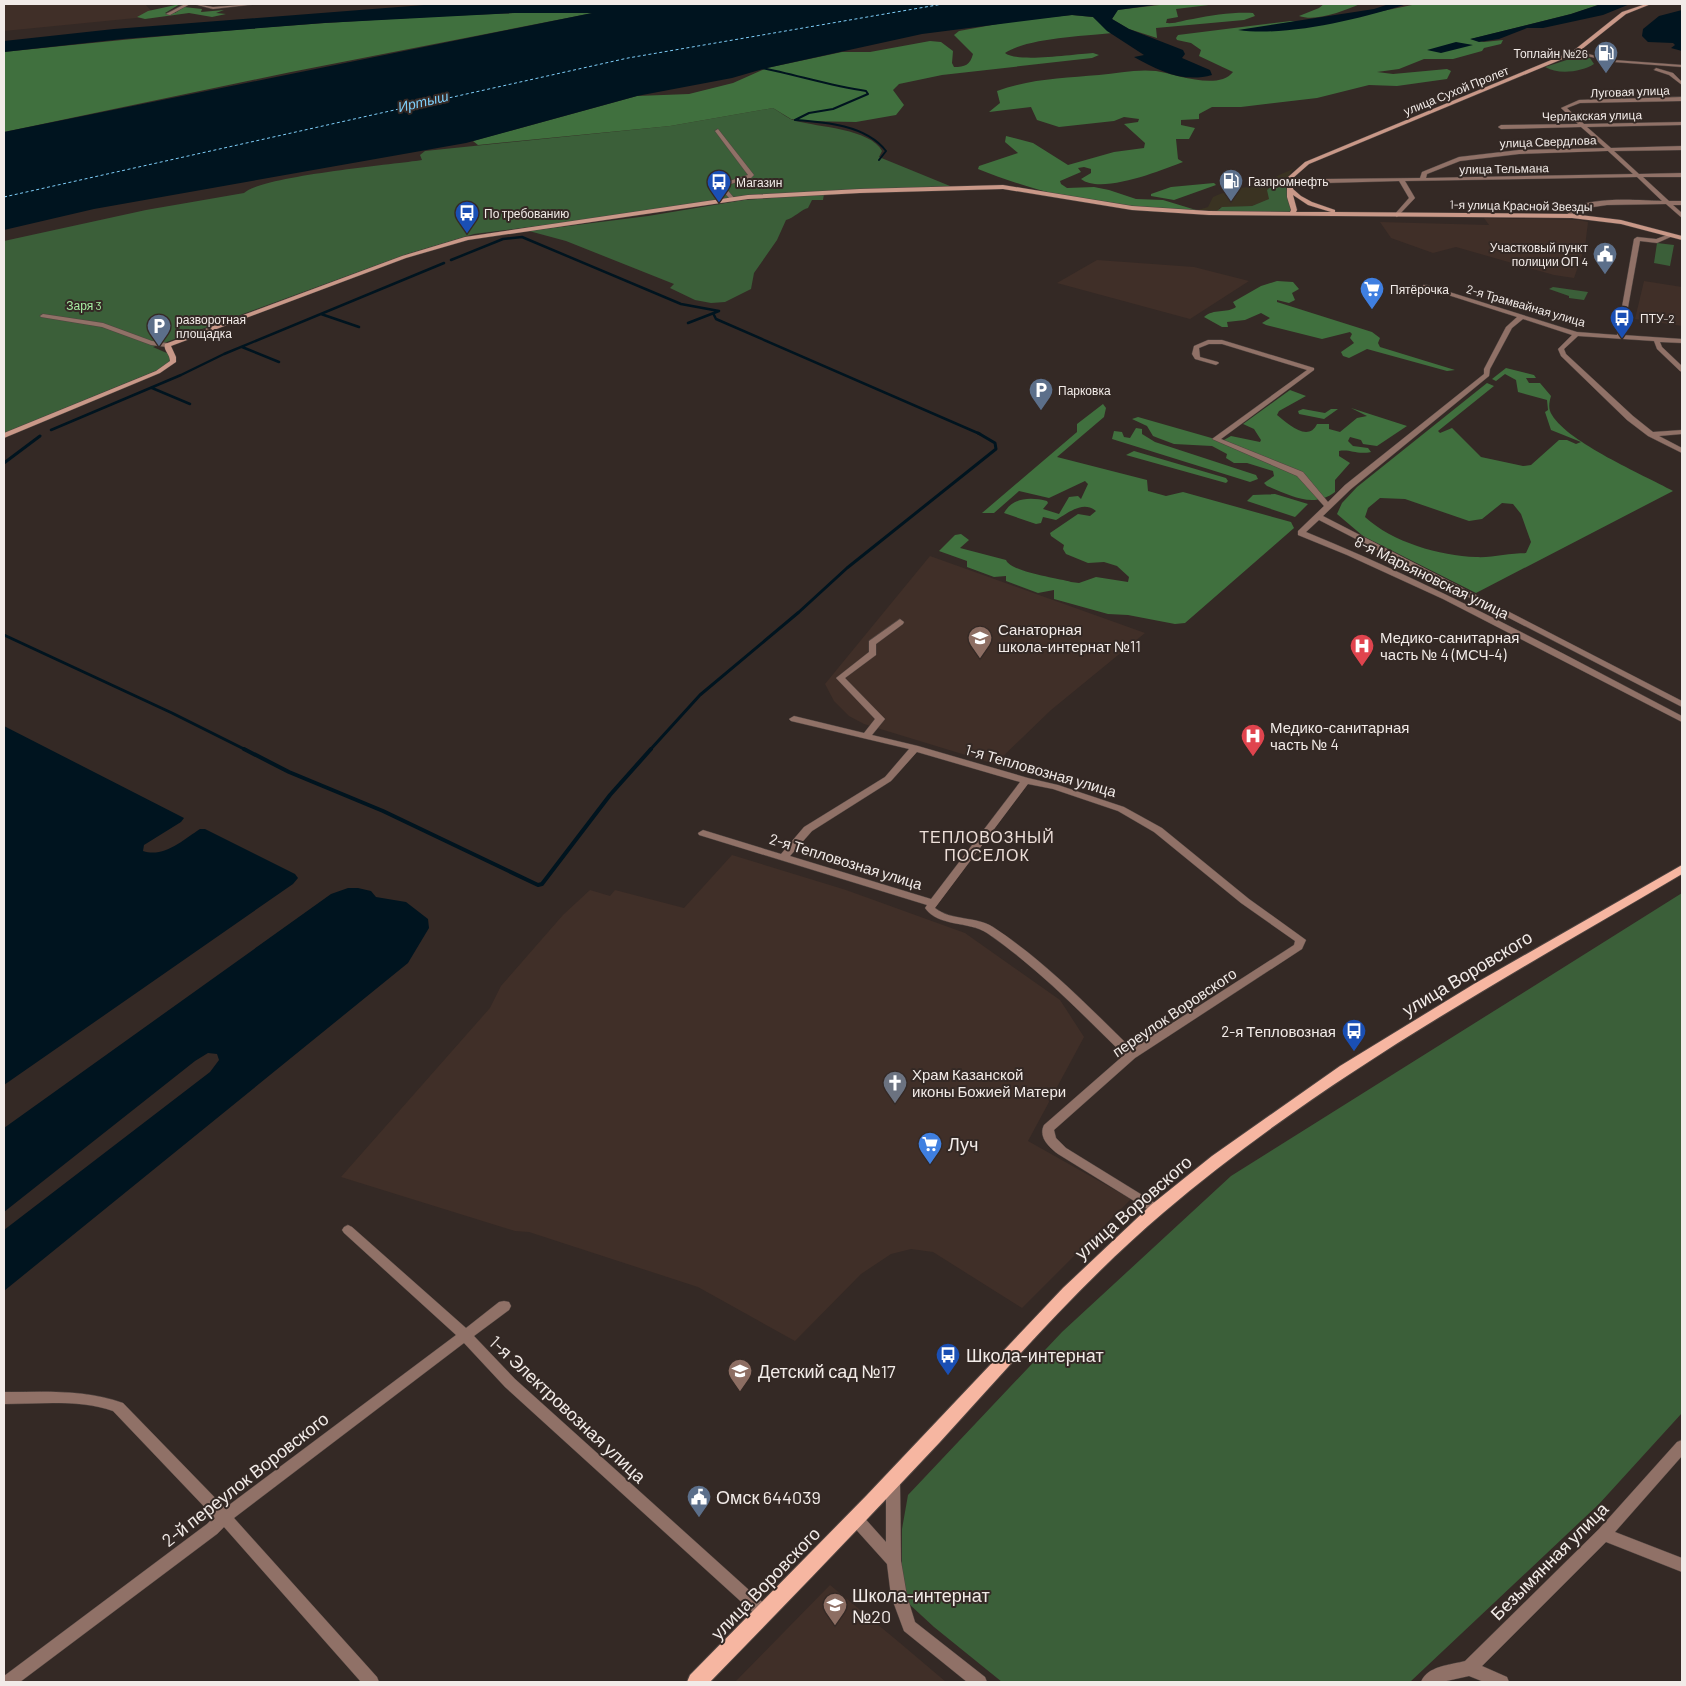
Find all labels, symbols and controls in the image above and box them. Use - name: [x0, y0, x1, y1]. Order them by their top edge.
- fuel station icon: Топлайн №26: [1593, 40, 1619, 74]
- place label: Топлайн №26: [1514, 46, 1588, 60]
- street label: улица Сухой Пролет: [1401, 62, 1511, 118]
- street label: Луговая улица: [1590, 83, 1670, 100]
- water label: Иртыш: [396, 87, 450, 115]
- street label: Черлакская улица: [1542, 107, 1642, 124]
- street label: улица Свердлова: [1499, 132, 1597, 151]
- street label: улица Тельмана: [1459, 160, 1549, 177]
- fuel station icon: Газпромнефть: [1218, 168, 1244, 202]
- bus stop icon: Магазин: [706, 169, 732, 203]
- place label: Газпромнефть: [1248, 174, 1329, 189]
- place label: Магазин: [736, 175, 782, 189]
- street label: 1-я улица Красной Звезды: [1450, 197, 1592, 214]
- bus stop icon: По требованию: [454, 200, 480, 234]
- place label: По требованию: [484, 206, 569, 221]
- place label: Участковый пункт полиции ОП 4: [1490, 240, 1588, 269]
- public building icon: Участковый пункт полиции ОП 4: [1592, 241, 1618, 275]
- supermarket icon: Пятёрочка: [1359, 276, 1385, 310]
- street label: 2-я Трамвайная улица: [1465, 281, 1587, 330]
- place label: Пятёрочка: [1390, 282, 1449, 297]
- park label: Заря 3: [66, 298, 102, 313]
- bus stop icon: ПТУ-2: [1609, 305, 1635, 339]
- place label: ПТУ-2: [1640, 311, 1675, 325]
- place label: разворотная площадка: [176, 312, 246, 341]
- parking icon: разворотная площадка: [146, 313, 172, 347]
- parking icon: Парковка: [1028, 377, 1054, 411]
- place label: Парковка: [1058, 383, 1111, 398]
- street label: 8-я Марьяновская улица: [1352, 532, 1513, 623]
- place label: Санаторная школа-интернат №11: [998, 620, 1141, 655]
- school or university icon: Санаторная школа-интернат №11: [967, 625, 993, 659]
- place label: Медико-санитарная часть № 4 (МСЧ-4): [1380, 628, 1519, 663]
- hospital icon: Медико-санитарная часть № 4 (МСЧ-4): [1349, 633, 1375, 667]
- place label: Медико-санитарная часть № 4: [1270, 718, 1409, 753]
- hospital icon: Медико-санитарная часть № 4: [1240, 723, 1266, 757]
- street label: 1-я Тепловозная улица: [963, 740, 1119, 800]
- district label: ТЕПЛОВОЗНЫЙ ПОСЕЛОК: [919, 827, 1055, 864]
- street label: 2-я Тепловозная улица: [767, 829, 925, 893]
- street label: улица Воровского: [1398, 926, 1536, 1020]
- street label: переулок Воровского: [1108, 964, 1240, 1060]
- bus stop icon: 2-я Тепловозная: [1341, 1018, 1367, 1052]
- place label: 2-я Тепловозная: [1221, 1022, 1336, 1040]
- place label: Храм Казанской иконы Божией Матери: [912, 1065, 1066, 1100]
- church icon: Храм Казанской иконы Божией Матери: [882, 1070, 908, 1104]
- supermarket icon: Луч: [917, 1131, 943, 1165]
- place label: Луч: [948, 1133, 978, 1155]
- street label: улица Воровского: [1070, 1150, 1196, 1264]
- street label: 1-я Электровозная улица: [485, 1331, 652, 1488]
- bus stop icon: Школа-интернат: [935, 1342, 961, 1376]
- place label: Школа-интернат: [966, 1344, 1104, 1366]
- school or university icon: Детский сад №17: [727, 1358, 753, 1392]
- place label: Детский сад №17: [758, 1360, 896, 1382]
- street label: 2-й переулок Воровского: [157, 1407, 333, 1551]
- public building icon: Омск 644039: [686, 1484, 712, 1518]
- place label: Омск 644039: [716, 1486, 821, 1508]
- street label: Безымянная улица: [1486, 1497, 1613, 1624]
- street label: улица Воровского: [706, 1522, 824, 1644]
- place label: Школа-интернат №20: [852, 1584, 990, 1627]
- school or university icon: Школа-интернат №20: [822, 1592, 848, 1626]

